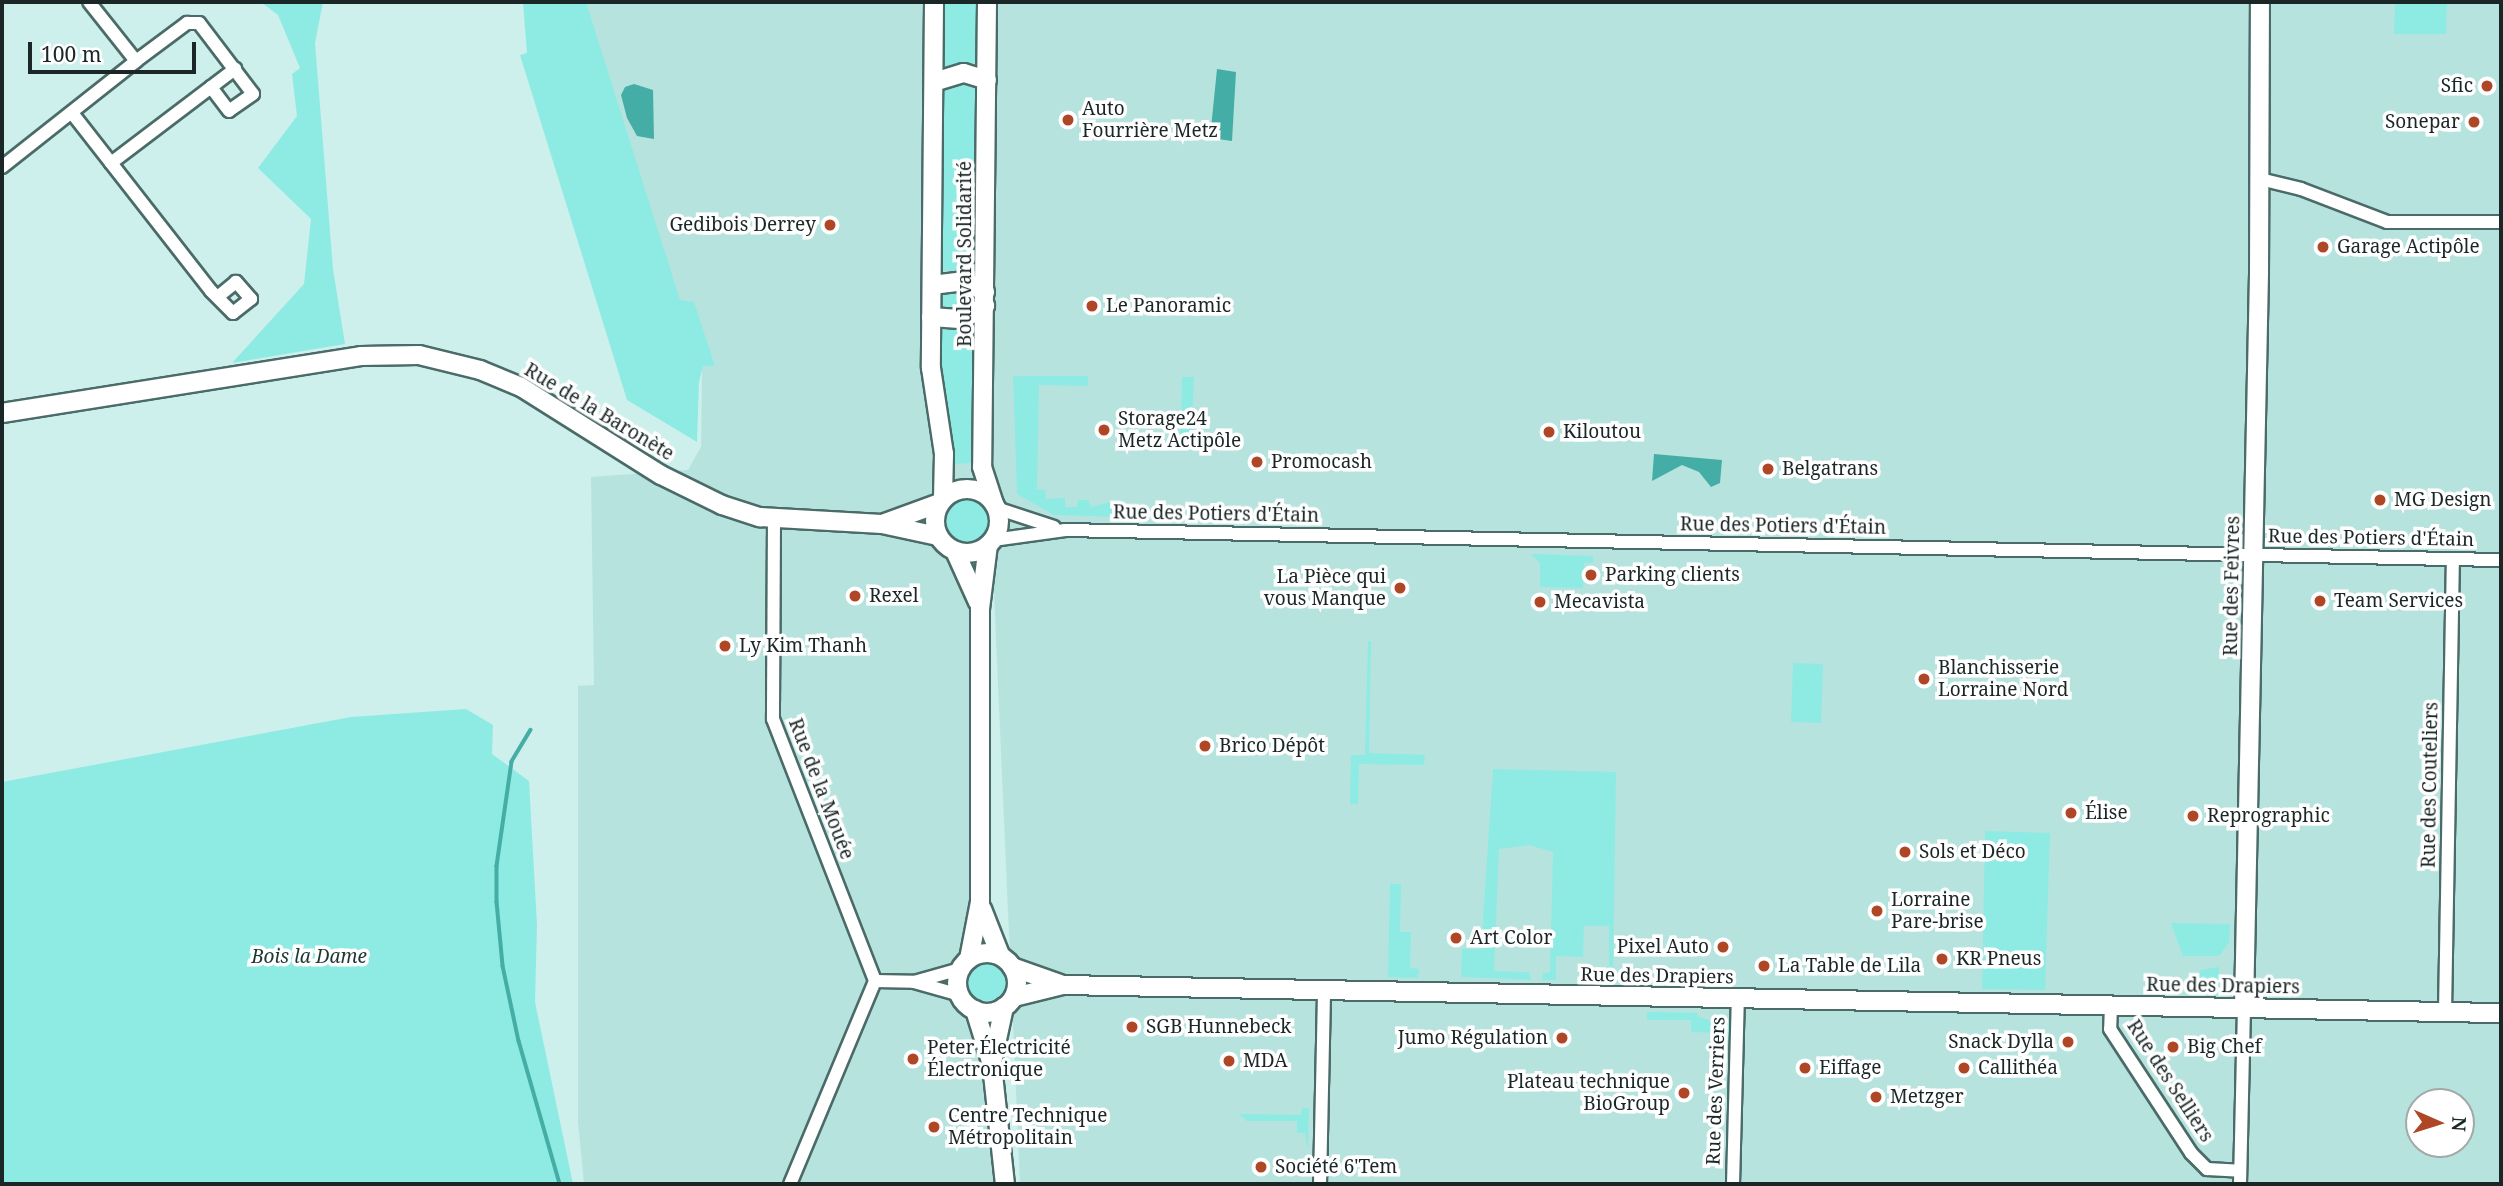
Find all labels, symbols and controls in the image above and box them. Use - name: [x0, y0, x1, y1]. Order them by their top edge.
- scale bar: [32, 28, 200, 72]
- text: 100 m: [41, 40, 102, 68]
- place label: Sfic: [2441, 75, 2473, 97]
- marker: Sfic: [2479, 78, 2495, 94]
- place label: Auto Fourrière Metz: [1082, 98, 1218, 142]
- place label: Sonepar: [2385, 111, 2460, 133]
- marker: Auto Fourrière Metz: [1060, 112, 1076, 128]
- marker: Sonepar: [2466, 114, 2482, 130]
- street label: Boulevard Solidarité: [954, 161, 976, 347]
- place label: Gedibois Derrey: [670, 214, 816, 236]
- marker: Gedibois Derrey: [822, 217, 838, 233]
- place label: Garage Actipôle: [2337, 236, 2480, 258]
- marker: Garage Actipôle: [2315, 239, 2331, 255]
- place label: Le Panoramic: [1106, 295, 1231, 317]
- marker: Le Panoramic: [1084, 298, 1100, 314]
- street label: Rue de la Baronète: [520, 358, 678, 466]
- place label: Storage24 Metz Actipôle: [1118, 408, 1241, 452]
- place label: Kiloutou: [1563, 421, 1641, 443]
- marker: Storage24 Metz Actipôle: [1096, 422, 1112, 438]
- marker: Kiloutou: [1541, 424, 1557, 440]
- place label: Promocash: [1271, 451, 1372, 473]
- marker: Promocash: [1249, 454, 1265, 470]
- place label: Belgatrans: [1782, 458, 1878, 480]
- marker: Belgatrans: [1760, 461, 1776, 477]
- place label: MG Design: [2394, 489, 2491, 511]
- marker: MG Design: [2372, 492, 2388, 508]
- street label: Rue des Potiers d'Étain: [1113, 501, 1319, 527]
- street label: Rue des Potiers d'Étain: [1680, 513, 1886, 539]
- street label: Rue des Feivres: [2219, 516, 2245, 656]
- street label: Rue des Potiers d'Étain: [2268, 525, 2474, 551]
- place label: Parking clients: [1605, 564, 1740, 586]
- place label: La Pièce qui vous Manque: [1264, 566, 1386, 610]
- marker: Parking clients: [1583, 567, 1599, 583]
- marker: La Pièce qui vous Manque: [1392, 580, 1408, 596]
- place label: Rexel: [869, 585, 919, 607]
- marker: Rexel: [847, 588, 863, 604]
- place label: Team Services: [2334, 590, 2463, 612]
- place label: Mecavista: [1554, 591, 1645, 613]
- marker: Team Services: [2312, 593, 2328, 609]
- marker: Mecavista: [1532, 594, 1548, 610]
- place label: Ly Kim Thanh: [739, 635, 867, 657]
- marker: Ly Kim Thanh: [717, 638, 733, 654]
- place label: Blanchisserie Lorraine Nord: [1938, 657, 2069, 701]
- marker: Blanchisserie Lorraine Nord: [1916, 671, 1932, 687]
- street label: Rue des Couteliers: [2417, 702, 2443, 868]
- street label: Rue de la Mouée: [784, 715, 858, 863]
- place label: Brico Dépôt: [1219, 735, 1325, 757]
- marker: Brico Dépôt: [1197, 738, 1213, 754]
- place label: Élise: [2085, 802, 2128, 824]
- marker: Élise: [2063, 805, 2079, 821]
- place label: Reprographic: [2207, 805, 2330, 827]
- marker: Reprographic: [2185, 808, 2201, 824]
- place label: Sols et Déco: [1919, 841, 2026, 863]
- marker: Sols et Déco: [1897, 844, 1913, 860]
- place label: Lorraine Pare-brise: [1891, 889, 1984, 933]
- marker: Lorraine Pare-brise: [1869, 903, 1885, 919]
- place label: Art Color: [1470, 927, 1552, 949]
- marker: Art Color: [1448, 930, 1464, 946]
- place label: Pixel Auto: [1617, 936, 1709, 958]
- marker: Pixel Auto: [1715, 939, 1731, 955]
- park label: Bois la Dame: [251, 946, 367, 968]
- place label: KR Pneus: [1956, 948, 2041, 970]
- marker: KR Pneus: [1934, 951, 1950, 967]
- place label: La Table de Lila: [1778, 955, 1921, 977]
- marker: La Table de Lila: [1756, 958, 1772, 974]
- street label: Rue des Drapiers: [1580, 963, 1734, 989]
- street label: Rue des Drapiers: [2146, 973, 2300, 999]
- place label: SGB Hunnebeck: [1146, 1016, 1291, 1038]
- street label: Rue des Verriers: [1702, 1016, 1730, 1166]
- street label: Rue des Selliers: [2122, 1016, 2218, 1146]
- marker: SGB Hunnebeck: [1124, 1019, 1140, 1035]
- place label: Jumo Régulation: [1398, 1027, 1548, 1049]
- marker: Jumo Régulation: [1554, 1030, 1570, 1046]
- place label: Snack Dylla: [1948, 1031, 2054, 1053]
- marker: Snack Dylla: [2060, 1034, 2076, 1050]
- place label: Big Chef: [2187, 1036, 2262, 1058]
- place label: Peter Électricité Électronique: [927, 1037, 1071, 1081]
- marker: Big Chef: [2165, 1039, 2181, 1055]
- place label: MDA: [1243, 1050, 1288, 1072]
- marker: Peter Électricité Électronique: [905, 1051, 921, 1067]
- marker: MDA: [1221, 1053, 1237, 1069]
- place label: Eiffage: [1819, 1057, 1881, 1079]
- place label: Callithéa: [1978, 1057, 2058, 1079]
- marker: Eiffage: [1797, 1060, 1813, 1076]
- marker: Callithéa: [1956, 1060, 1972, 1076]
- place label: Plateau technique BioGroup: [1507, 1071, 1670, 1115]
- marker: Plateau technique BioGroup: [1676, 1085, 1692, 1101]
- place label: Metzger: [1890, 1086, 1964, 1108]
- north arrow: [2405, 1088, 2475, 1158]
- marker: Metzger: [1868, 1089, 1884, 1105]
- place label: Centre Technique Métropolitain: [948, 1105, 1107, 1149]
- text: N: [2446, 1116, 2472, 1132]
- marker: Centre Technique Métropolitain: [926, 1119, 942, 1135]
- place label: Société 6'Tem: [1275, 1156, 1397, 1178]
- marker: Société 6'Tem: [1253, 1159, 1269, 1175]

